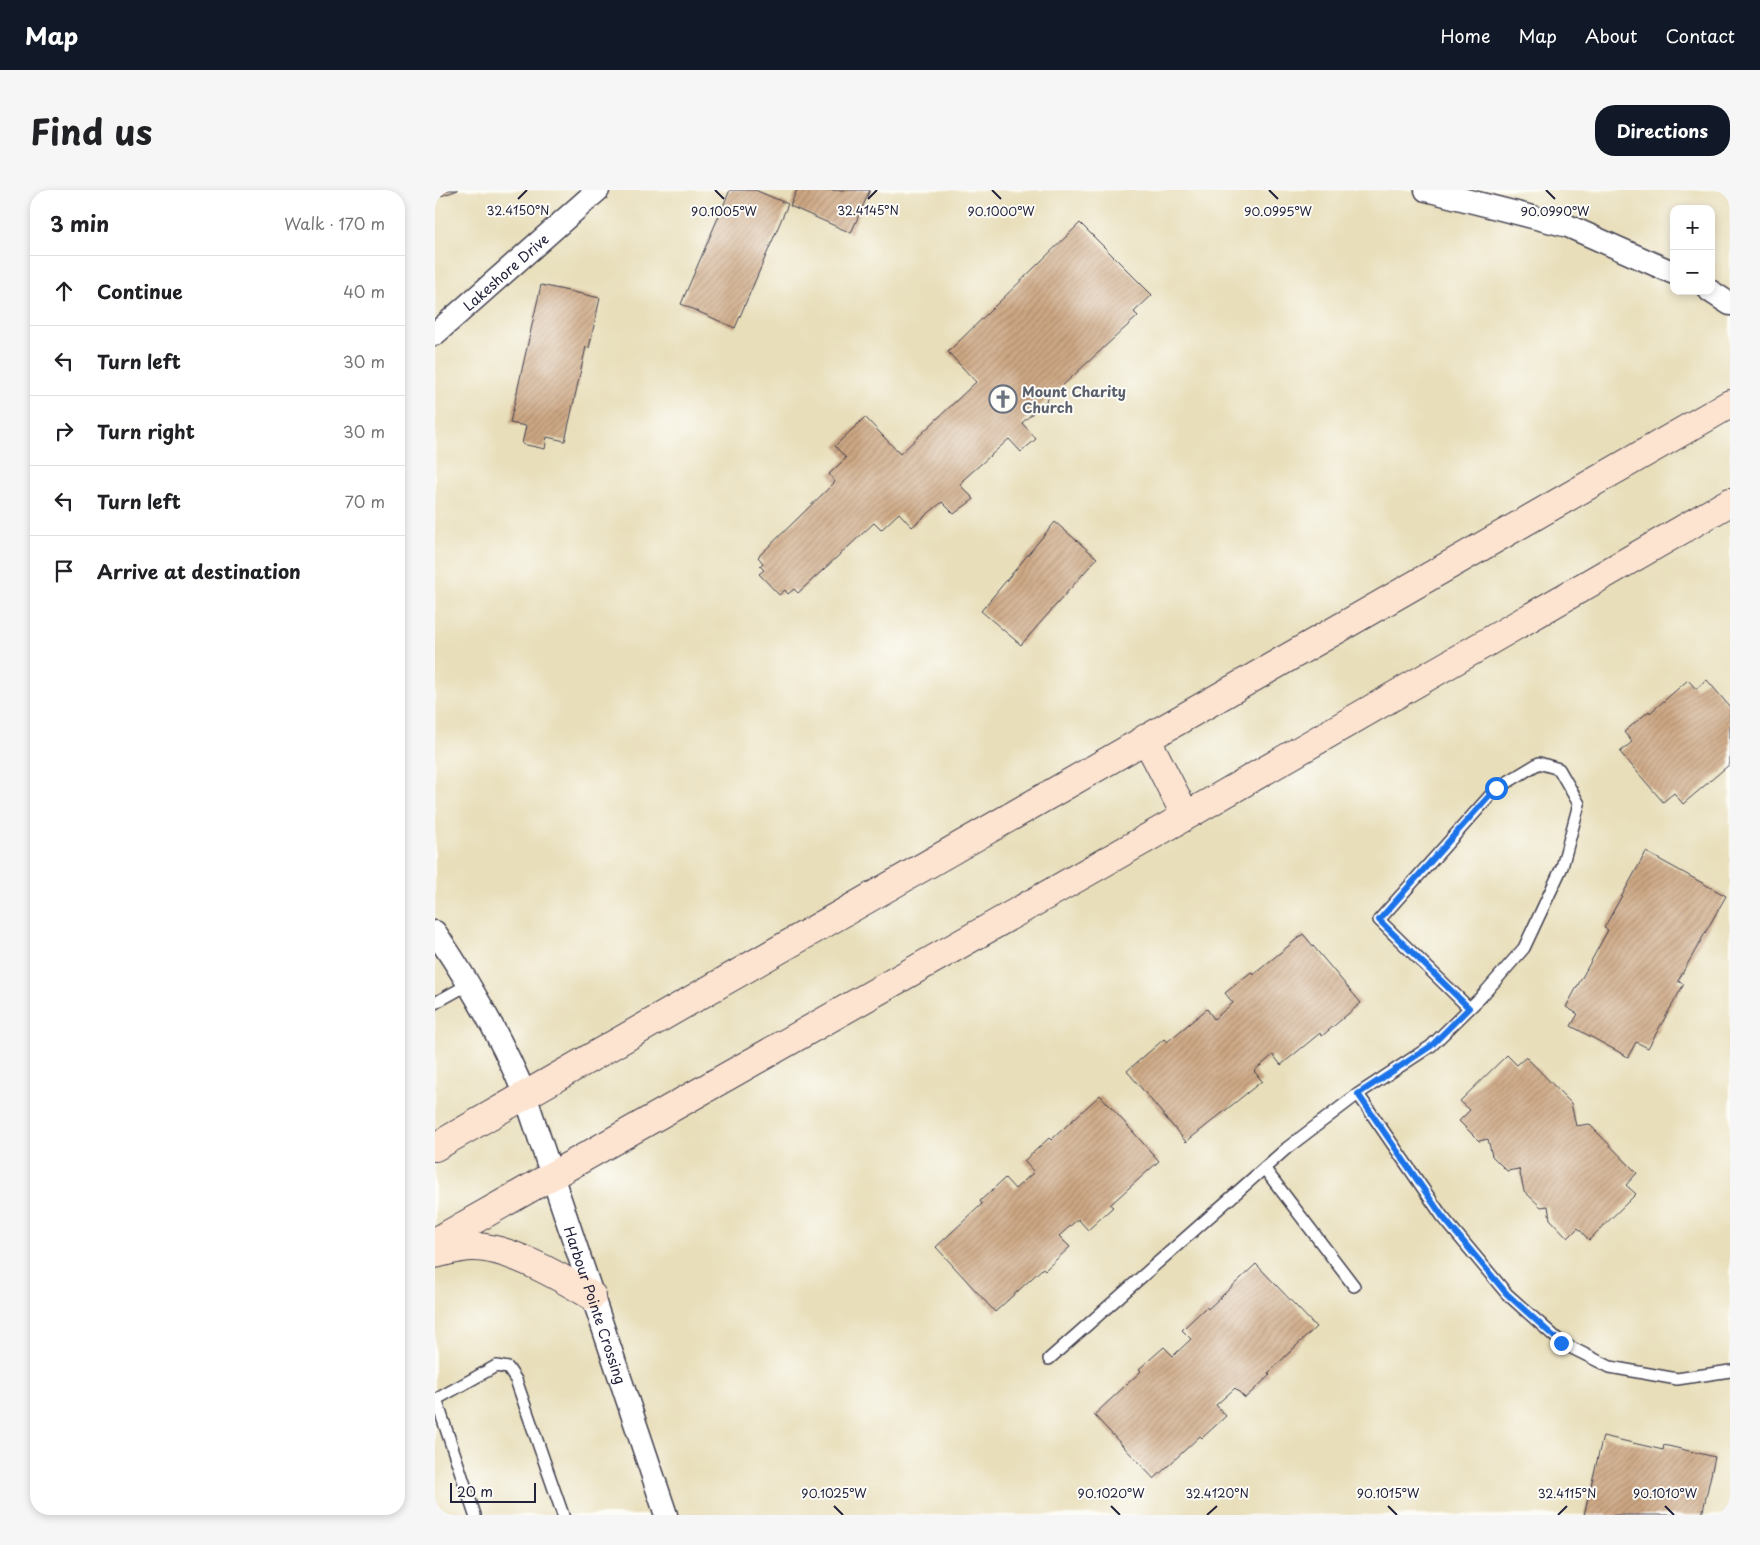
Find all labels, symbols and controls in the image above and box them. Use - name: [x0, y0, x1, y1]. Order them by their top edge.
- text: Map: [25, 17, 78, 53]
- text: Home: [1440, 22, 1490, 49]
- text: Map: [1518, 22, 1557, 49]
- text: About: [1585, 22, 1637, 49]
- text: Contact: [1665, 22, 1735, 49]
- text: Find us: [30, 104, 152, 157]
- button: Directions: [1595, 105, 1730, 156]
- text: 32.4150°N: [487, 201, 549, 219]
- text: 32.4145°N: [837, 201, 899, 219]
- text: 90.1005°W: [691, 202, 758, 220]
- text: 90.1000°W: [967, 202, 1035, 220]
- text: 90.0995°W: [1244, 202, 1313, 220]
- text: 90.0990°W: [1521, 202, 1590, 220]
- map controls: [1670, 205, 1715, 295]
- button: +: [1670, 205, 1715, 250]
- text: 3 min: [50, 207, 109, 239]
- text: Walk · 170 m: [284, 211, 385, 235]
- street label: Lakeshore Drive: [458, 228, 553, 315]
- button: −: [1670, 250, 1715, 295]
- icon: ahead: [50, 277, 78, 305]
- text: Continue: [97, 277, 183, 305]
- text: 40 m: [343, 279, 385, 303]
- icon: left: [50, 347, 78, 375]
- text: Turn left: [97, 347, 181, 375]
- text: 30 m: [343, 349, 385, 373]
- place label: Mount Charity Church: [1022, 381, 1126, 418]
- church icon: Mount Charity Church: [988, 384, 1018, 414]
- icon: right: [50, 417, 78, 445]
- text: Turn right: [97, 417, 195, 445]
- text: 30 m: [343, 419, 385, 443]
- icon: left: [50, 487, 78, 515]
- text: Turn left: [97, 487, 181, 515]
- text: 70 m: [345, 489, 385, 513]
- icon: arrive: [50, 557, 78, 585]
- text: Arrive at destination: [97, 557, 301, 585]
- route start: [1485, 777, 1508, 800]
- street label: Harbour Pointe Crossing: [559, 1223, 632, 1387]
- route end: [1550, 1332, 1573, 1355]
- scale bar: [450, 1480, 536, 1503]
- text: 20 m: [457, 1481, 493, 1502]
- text: 90.1025°W: [801, 1484, 867, 1502]
- text: 90.1020°W: [1078, 1484, 1145, 1502]
- text: 32.4120°N: [1185, 1484, 1249, 1502]
- text: 90.1015°W: [1357, 1484, 1420, 1502]
- text: 32.4115°N: [1538, 1484, 1596, 1502]
- text: 90.1010°W: [1633, 1484, 1698, 1502]

